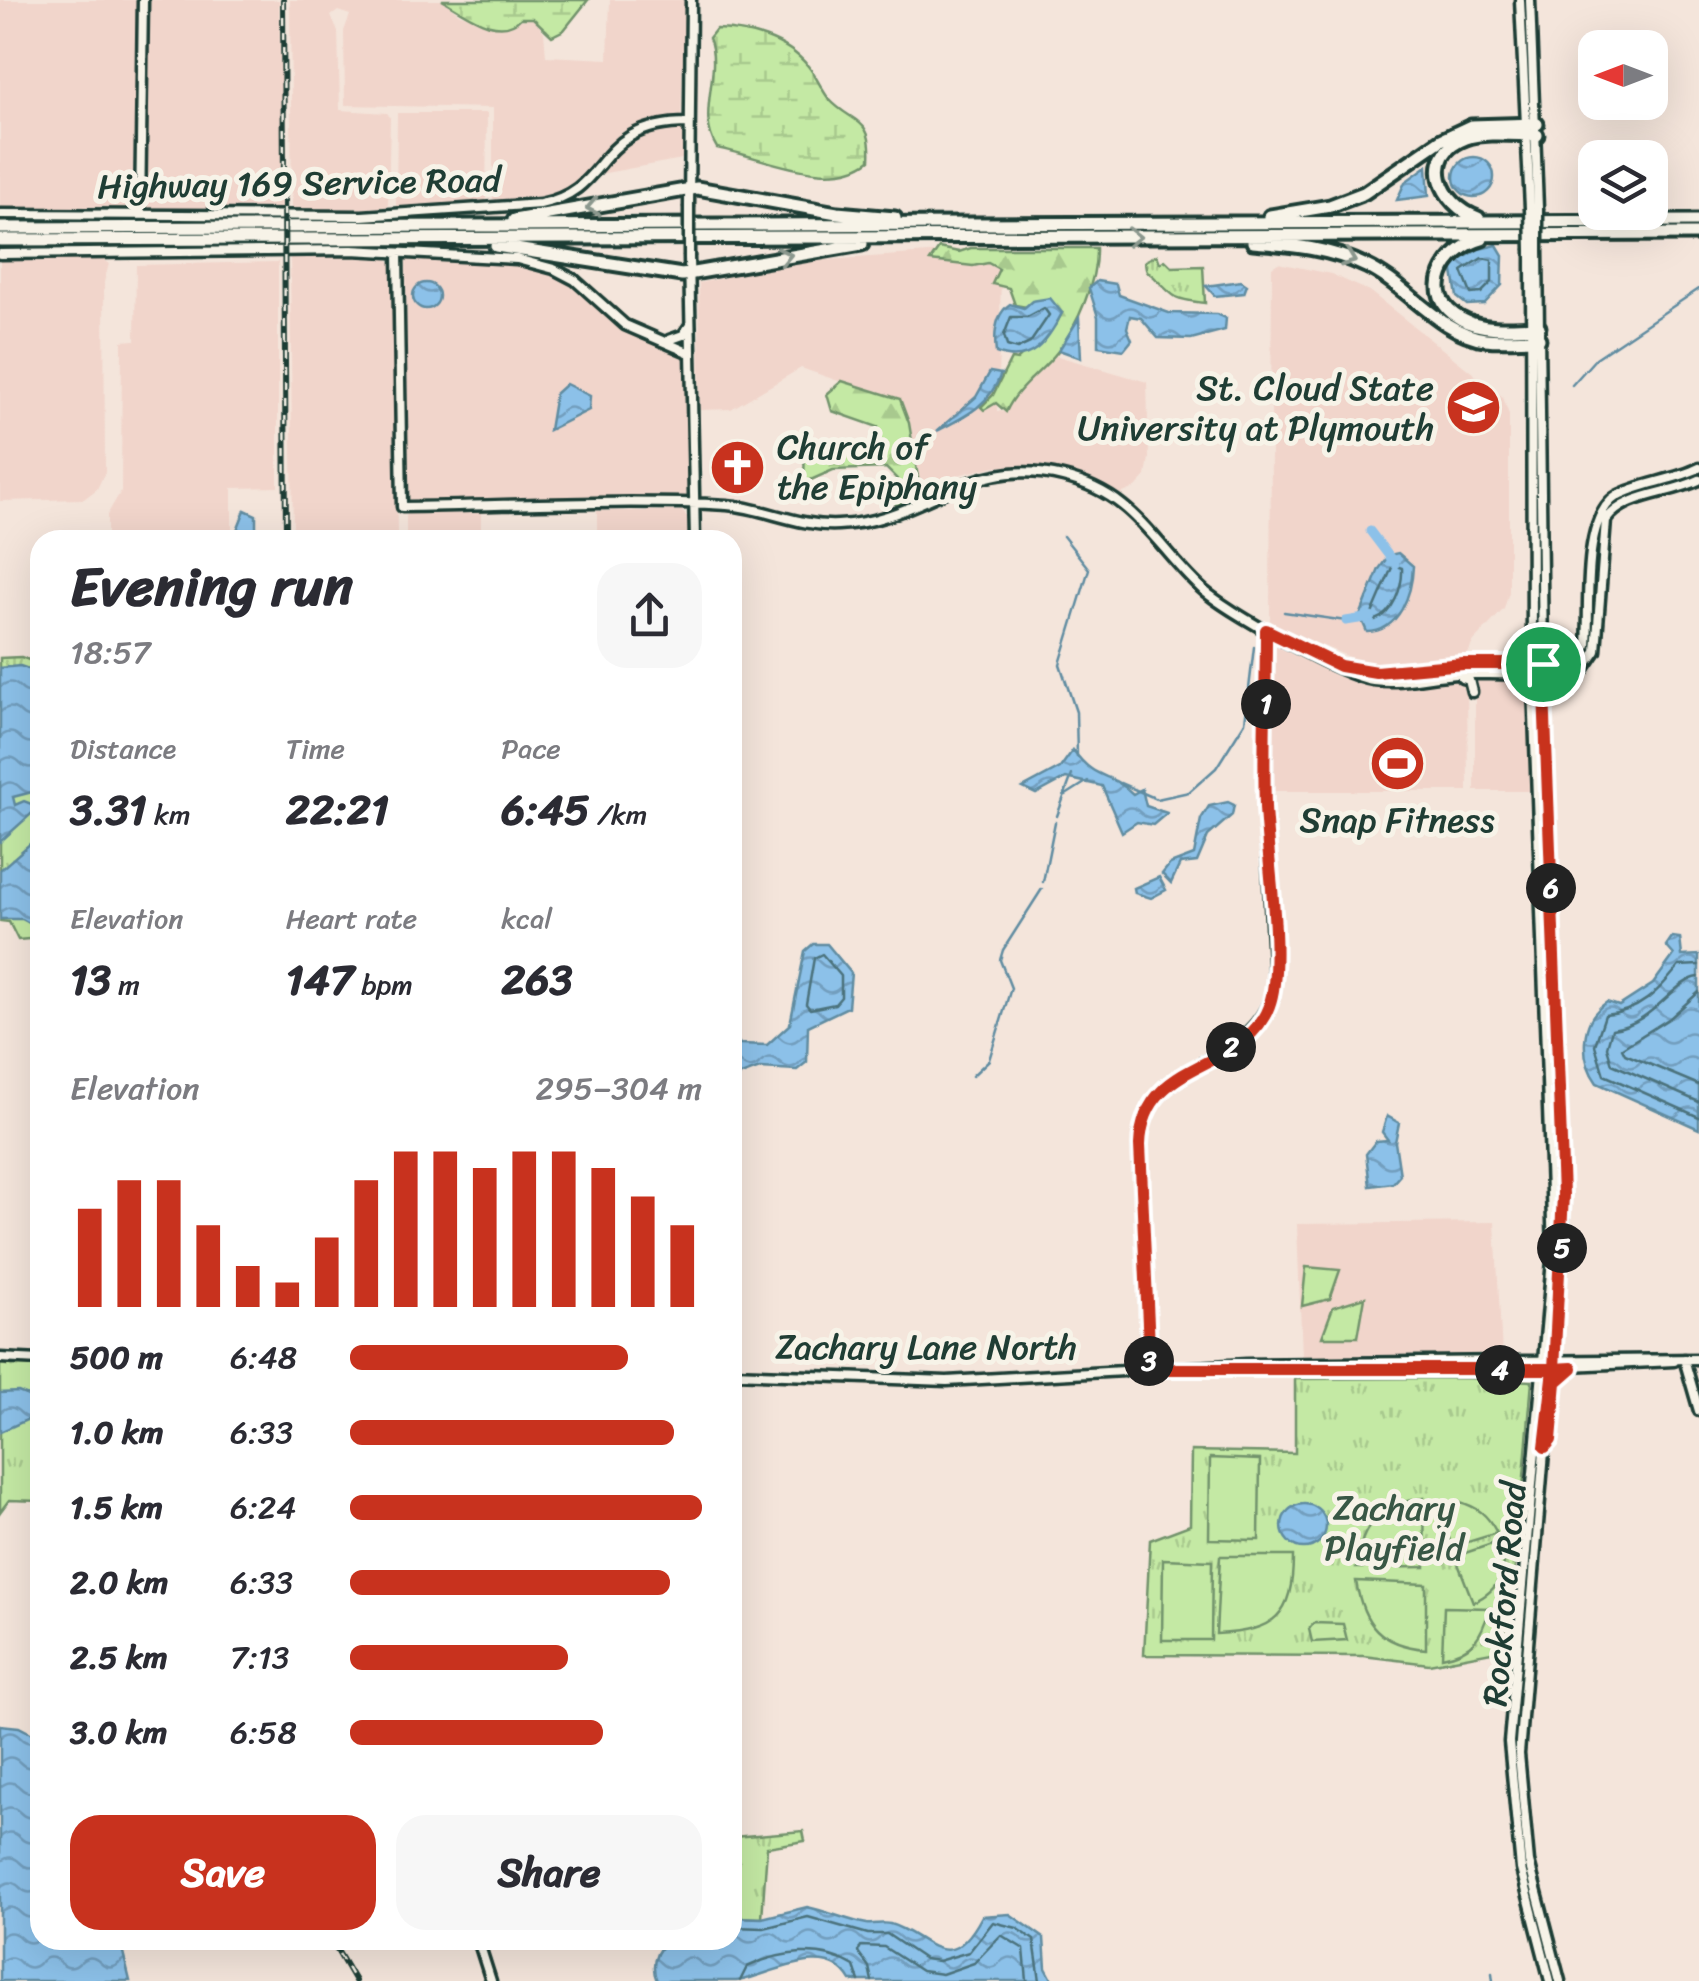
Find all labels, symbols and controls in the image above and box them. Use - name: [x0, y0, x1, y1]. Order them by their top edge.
- north arrow: [1578, 30, 1668, 120]
- map controls: [1578, 30, 1668, 230]
- button: layers: [1578, 140, 1668, 230]
- street label: Highway 169 Service Road: [97, 148, 504, 218]
- one-way arrow: [585, 196, 602, 217]
- one-way arrow: [1126, 226, 1142, 248]
- one-way arrow: [776, 247, 793, 268]
- one-way arrow: [1339, 247, 1357, 267]
- place label: St. Cloud State University at Plymouth: [1077, 357, 1434, 459]
- school or university icon: St. Cloud State University at Plymouth: [1443, 378, 1503, 438]
- place label: Church of the Epiphany: [777, 416, 978, 518]
- church icon: Church of the Epiphany: [708, 437, 768, 497]
- text: Evening run: [70, 538, 353, 635]
- button: share: [597, 563, 702, 668]
- pin: [1501, 622, 1586, 707]
- text: 18:57: [70, 624, 151, 681]
- icon: arrive: [1516, 637, 1571, 692]
- pin: 1: [1241, 679, 1291, 729]
- text: 1: [1260, 679, 1272, 728]
- text: Distance: [70, 724, 176, 773]
- text: Time: [286, 724, 345, 773]
- text: Pace: [501, 724, 561, 773]
- sports icon: Snap Fitness: [1367, 734, 1427, 794]
- text: 3.31: [70, 773, 147, 847]
- text: 22:21: [286, 773, 389, 847]
- text: 6:45: [501, 773, 590, 847]
- place label: Snap Fitness: [1299, 789, 1495, 851]
- text: km: [147, 790, 190, 839]
- text: /km: [590, 790, 647, 839]
- pin: 6: [1526, 863, 1576, 913]
- text: 6: [1543, 863, 1559, 912]
- text: Elevation: [70, 894, 183, 943]
- text: Heart rate: [286, 894, 417, 943]
- text: kcal: [501, 894, 552, 943]
- text: 13: [70, 943, 111, 1017]
- text: 147: [286, 943, 354, 1017]
- text: 263: [501, 943, 572, 1017]
- text: m: [111, 960, 140, 1009]
- text: bpm: [354, 960, 413, 1009]
- pin: 2: [1206, 1022, 1256, 1072]
- text: 2: [1223, 1022, 1239, 1071]
- text: Elevation: [70, 1060, 200, 1117]
- text: 295–304 m: [536, 1060, 702, 1117]
- pin: 5: [1537, 1223, 1587, 1273]
- text: 5: [1553, 1223, 1571, 1272]
- street label: Zachary Lane North: [775, 1316, 1077, 1378]
- text: 500 m: [70, 1329, 163, 1386]
- text: 6:48: [230, 1329, 297, 1386]
- pin: 3: [1124, 1336, 1174, 1386]
- text: 3: [1141, 1336, 1157, 1385]
- pin: 4: [1475, 1345, 1525, 1395]
- text: 4: [1491, 1345, 1509, 1394]
- text: 1.0 km: [70, 1404, 164, 1461]
- text: 6:33: [230, 1404, 293, 1461]
- park label: Zachary Playfield: [1324, 1477, 1466, 1579]
- street label: Rockford Road: [1463, 1477, 1545, 1709]
- text: 1.5 km: [70, 1479, 163, 1536]
- text: 6:24: [230, 1479, 296, 1536]
- text: 2.0 km: [70, 1554, 168, 1611]
- text: 6:33: [230, 1554, 293, 1611]
- text: 2.5 km: [70, 1629, 168, 1686]
- text: 7:13: [230, 1629, 289, 1686]
- text: 3.0 km: [70, 1704, 167, 1761]
- text: 6:58: [230, 1704, 297, 1761]
- button: Save: [70, 1815, 376, 1930]
- button: Share: [396, 1815, 702, 1930]

